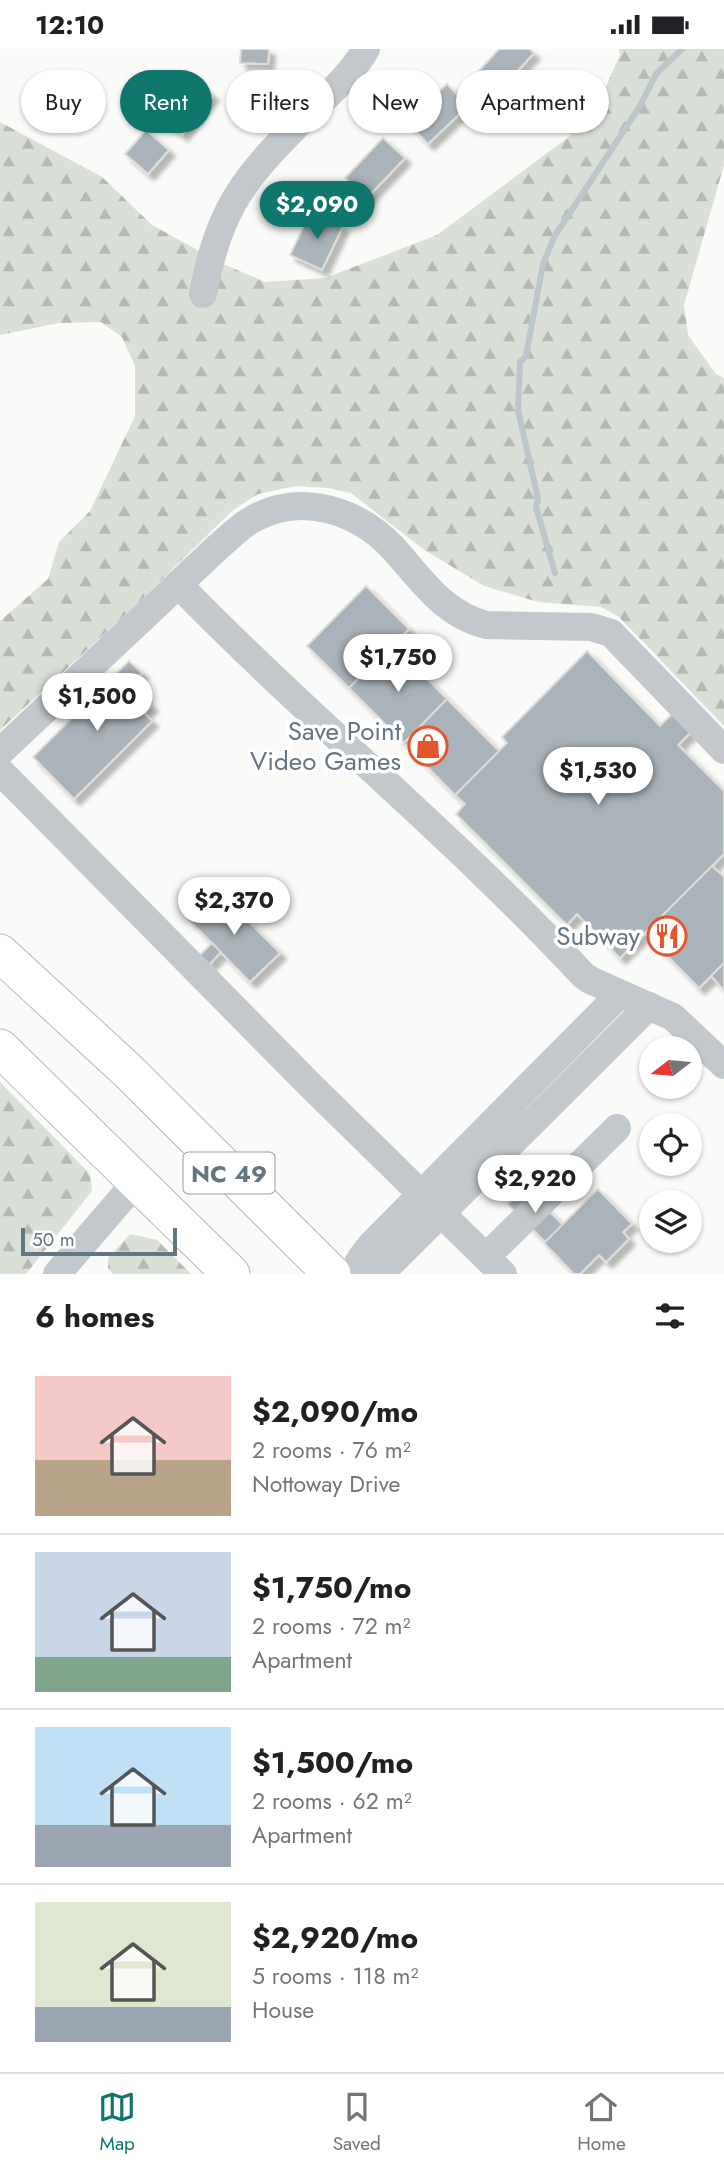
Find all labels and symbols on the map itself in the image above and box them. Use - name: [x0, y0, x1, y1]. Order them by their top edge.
- pin: $2,090: [260, 181, 374, 241]
- pin: $1,750: [341, 635, 455, 694]
- pin: $1,500: [40, 673, 154, 733]
- place label: Save Point Video Games: [250, 712, 402, 780]
- shop icon: Save Point Video Games: [407, 725, 449, 767]
- pin: $1,530: [541, 747, 655, 807]
- pin: $2,370: [177, 877, 291, 937]
- restaurant icon: Subway: [646, 915, 688, 957]
- place label: Subway: [556, 917, 641, 955]
- north arrow: [639, 1036, 702, 1099]
- road number: NC 49: [184, 1153, 274, 1193]
- pin: $2,920: [478, 1155, 592, 1215]
- scale bar: [21, 1225, 177, 1257]

